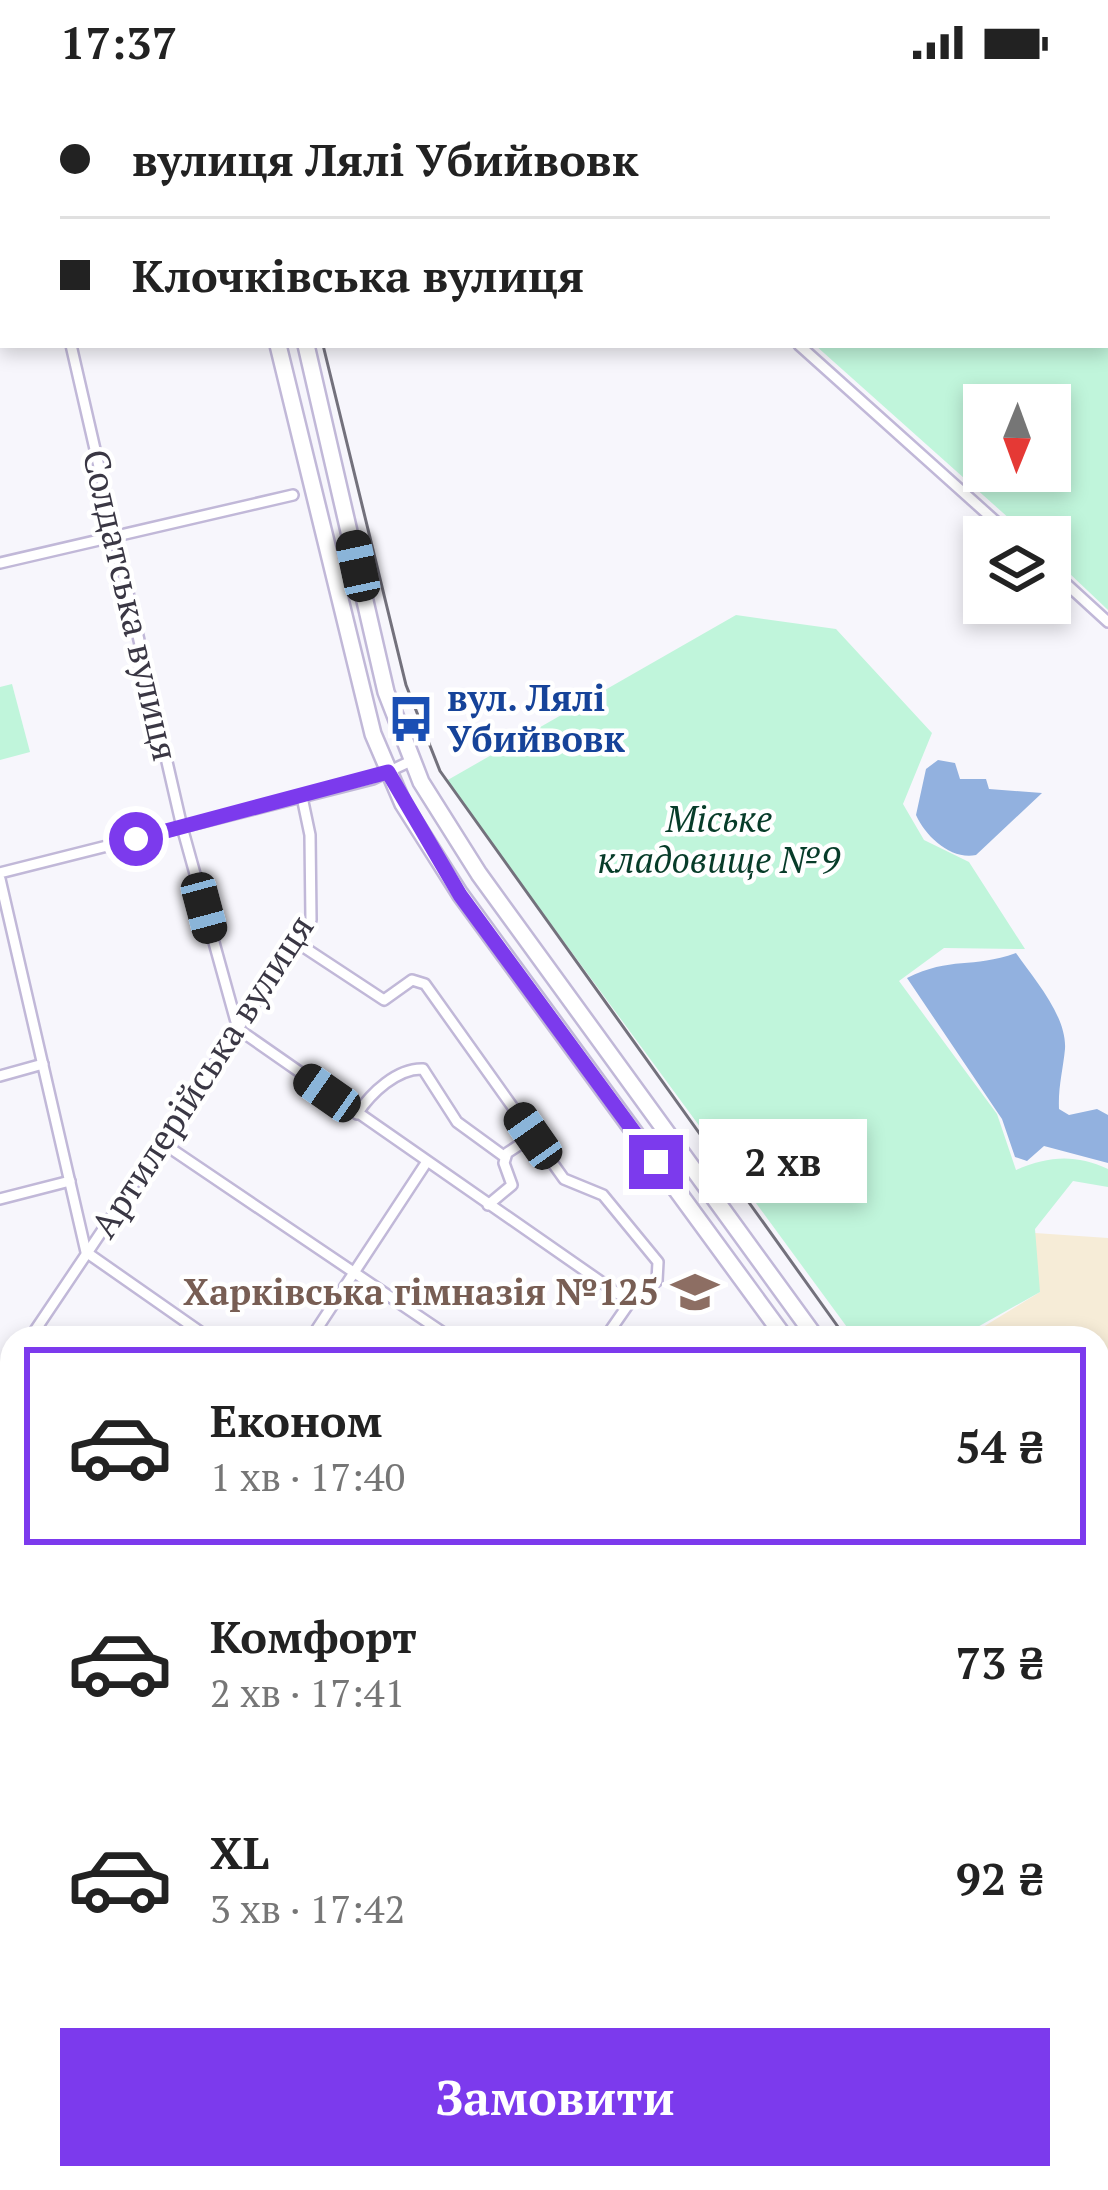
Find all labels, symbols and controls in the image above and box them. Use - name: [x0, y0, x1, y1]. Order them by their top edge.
- text: 17:37: [60, 12, 177, 72]
- text: вулиця Лялі Убийвовк: [132, 129, 638, 189]
- text: Клочківська вулиця: [132, 245, 584, 305]
- north arrow: [963, 384, 1071, 492]
- map controls: [963, 384, 1071, 624]
- street label: Солдатська вулиця: [73, 445, 190, 765]
- button: layers: [963, 516, 1071, 624]
- car: [333, 527, 383, 605]
- place label: вул. Лялі Убийвовк: [447, 674, 625, 762]
- bus stop icon: вул. Лялі Убийвовк: [386, 694, 436, 744]
- park label: Міське кладовище №9: [598, 795, 841, 883]
- route start: [109, 812, 163, 866]
- car: [177, 869, 231, 947]
- street label: Артилерійська вулиця: [80, 905, 324, 1246]
- car: [287, 1058, 367, 1128]
- car: [498, 1096, 568, 1176]
- callout: 2 хв: [698, 1120, 866, 1204]
- route end: [629, 1135, 683, 1189]
- text: 2 хв: [745, 1135, 821, 1187]
- school or university icon: Харківська гімназія №125: [670, 1267, 720, 1317]
- place label: Харківська гімназія №125: [183, 1268, 659, 1315]
- text: Економ: [210, 1390, 383, 1450]
- icon: car: [66, 1392, 174, 1500]
- text: 54 ₴: [956, 1416, 1044, 1476]
- text: 1 хв · 17:40: [210, 1450, 405, 1502]
- text: Комфорт: [210, 1606, 417, 1666]
- icon: car: [66, 1608, 174, 1716]
- text: 73 ₴: [956, 1632, 1044, 1692]
- text: 2 хв · 17:41: [210, 1666, 405, 1718]
- text: XL: [210, 1822, 269, 1882]
- icon: car: [66, 1824, 174, 1932]
- text: 92 ₴: [956, 1848, 1044, 1908]
- text: 3 хв · 17:42: [210, 1882, 405, 1934]
- button: Замовити: [60, 2028, 1050, 2166]

